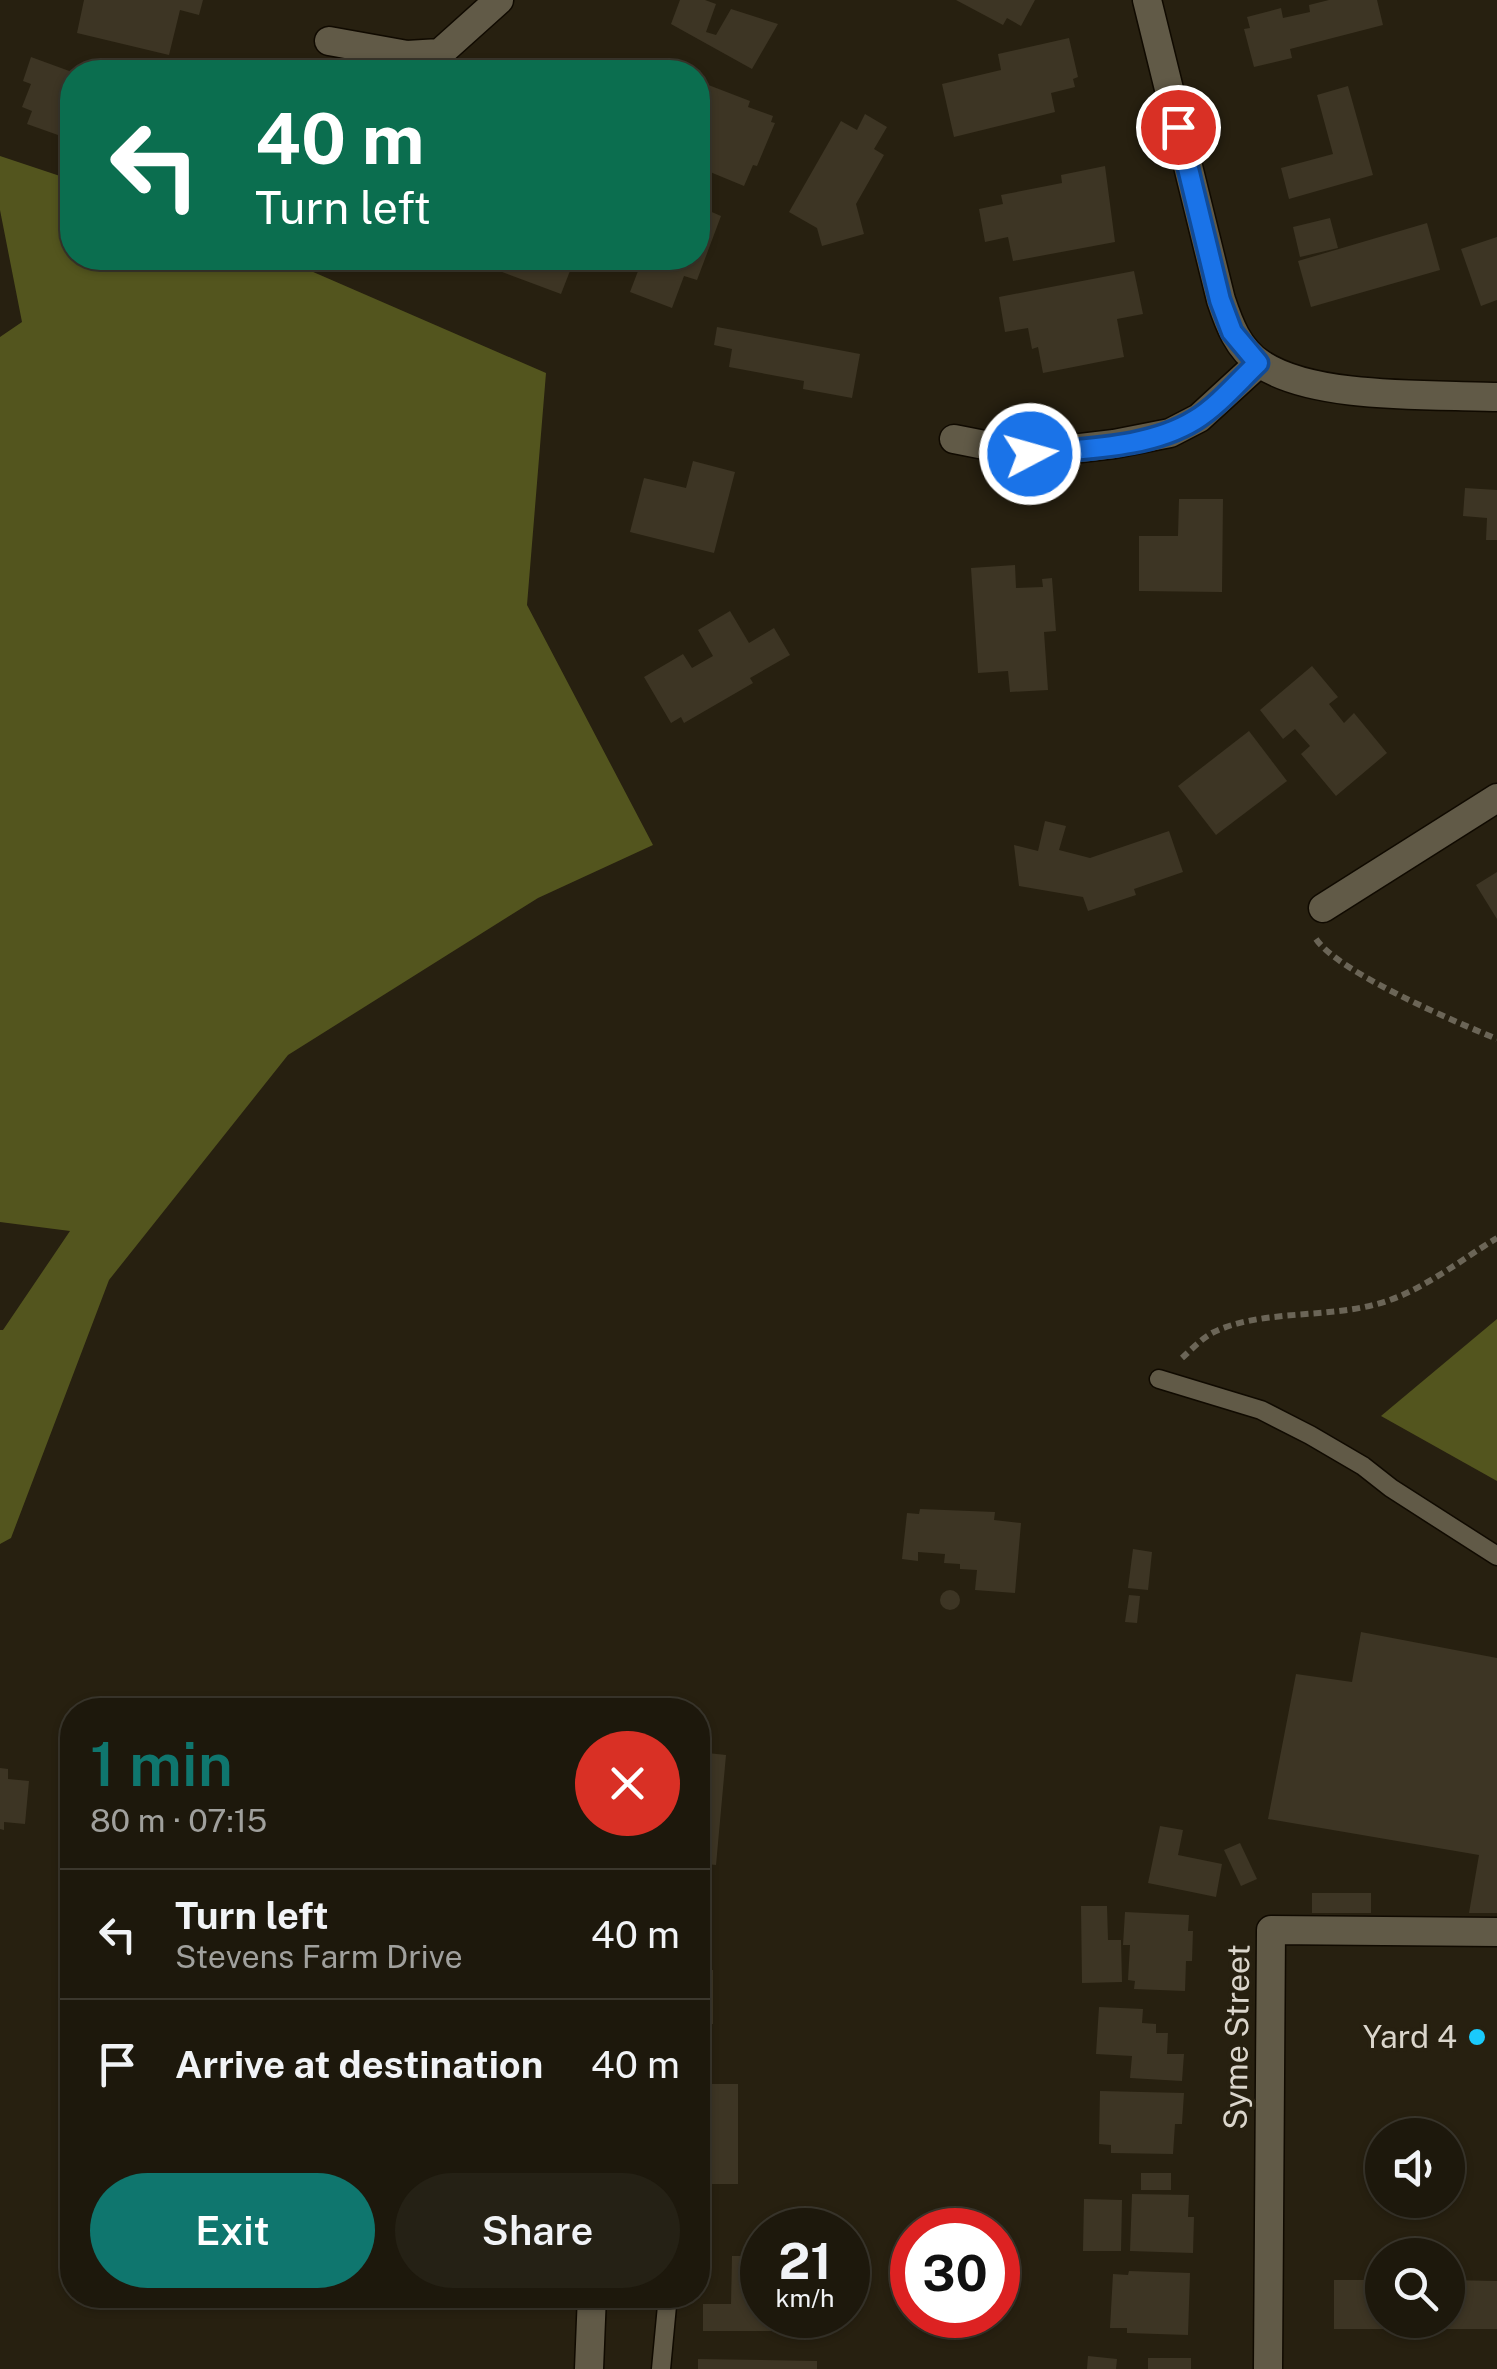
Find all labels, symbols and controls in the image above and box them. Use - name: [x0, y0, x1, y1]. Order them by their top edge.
- pin: [1136, 85, 1221, 170]
- text: 40 m: [255, 97, 425, 180]
- icon: left: [90, 100, 220, 230]
- icon: arrive: [1151, 100, 1206, 155]
- text: Turn left: [255, 181, 431, 234]
- position arrow: [978, 402, 1082, 506]
- text: 1 min: [90, 1729, 233, 1800]
- button: close: [575, 1731, 680, 1836]
- text: 80 m · 07:15: [90, 1802, 267, 1839]
- text: Turn left: [175, 1893, 329, 1938]
- icon: left: [90, 1907, 145, 1962]
- text: 40 m: [591, 1912, 680, 1957]
- text: Stevens Farm Drive: [175, 1938, 463, 1975]
- street label: Syme Street: [1216, 1944, 1257, 2130]
- place label: Yard 4: [1363, 2018, 1457, 2055]
- marker: Yard 4: [1466, 2026, 1488, 2048]
- icon: arrive: [90, 2037, 145, 2092]
- text: Arrive at destination: [175, 2042, 543, 2087]
- text: 40 m: [591, 2042, 680, 2087]
- map controls: [1365, 2118, 1465, 2338]
- button: sound: [1365, 2118, 1465, 2218]
- button: Exit: [90, 2173, 375, 2288]
- button: Share: [395, 2173, 680, 2288]
- speed limit sign: 30: [890, 2208, 1020, 2338]
- text: 21: [778, 2231, 832, 2290]
- button: search: [1365, 2238, 1465, 2338]
- text: km/h: [776, 2283, 834, 2313]

